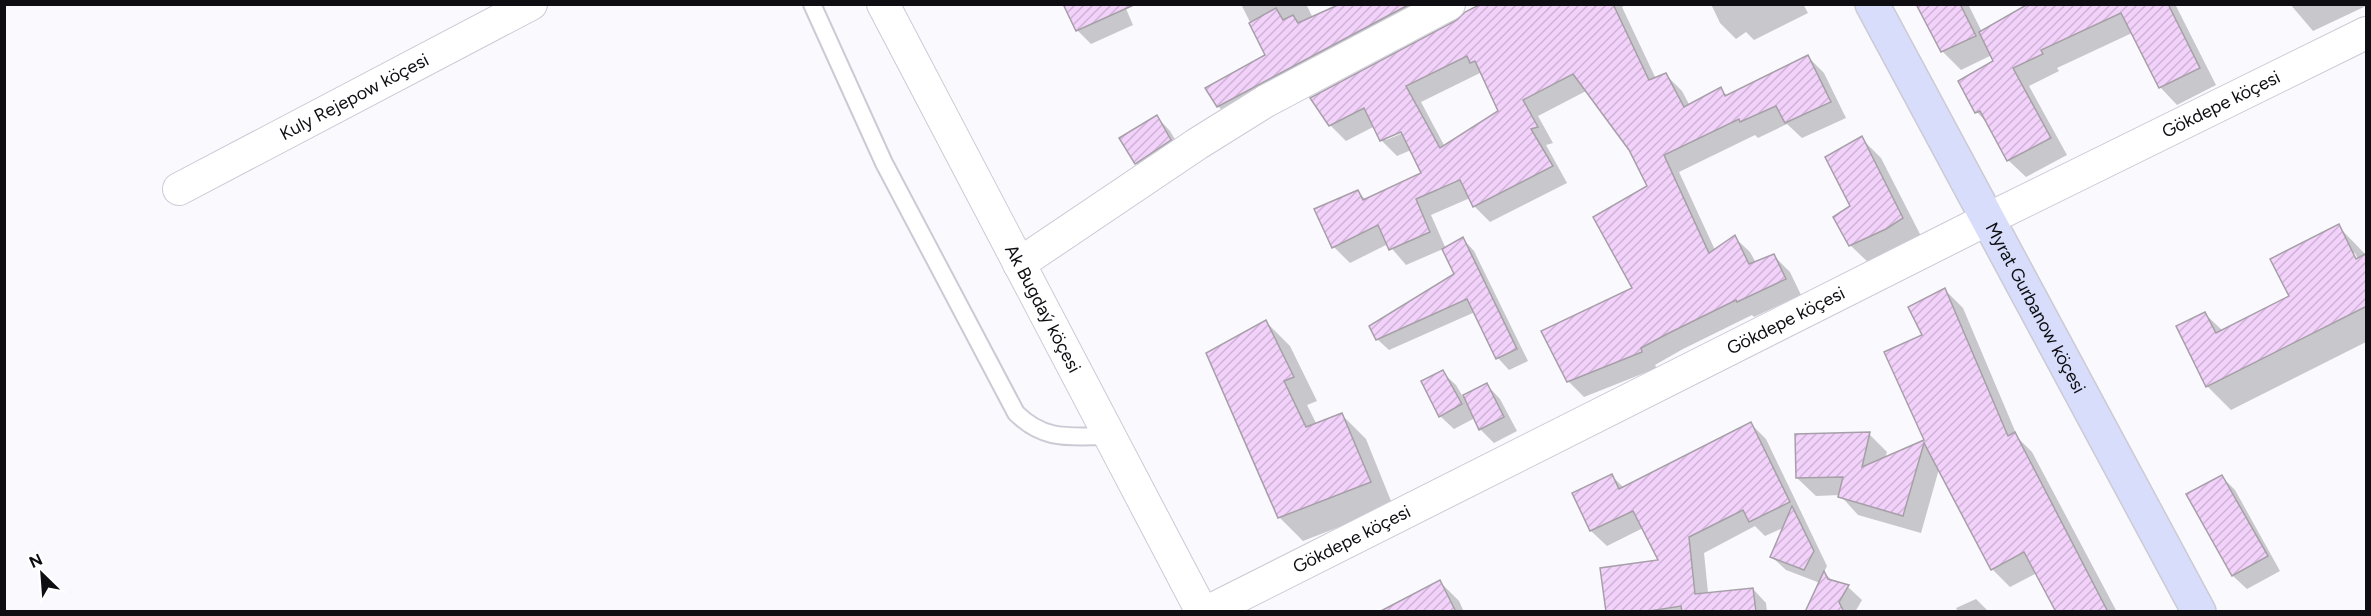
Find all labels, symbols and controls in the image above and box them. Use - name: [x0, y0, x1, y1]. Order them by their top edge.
- street label: Kuly Rejepow köçesi: [276, 49, 433, 145]
- street label: Gökdepe köçesi: [2158, 66, 2284, 143]
- street label: Myrat Gurbanow köçesi: [1981, 219, 2090, 397]
- street label: Ak Bugdaý köçesi: [1000, 241, 1085, 376]
- street label: Gökdepe köçesi: [1723, 282, 1848, 360]
- street label: Gökdepe köçesi: [1289, 500, 1414, 578]
- north arrow: [12, 544, 72, 604]
- text: N: [26, 550, 45, 572]

